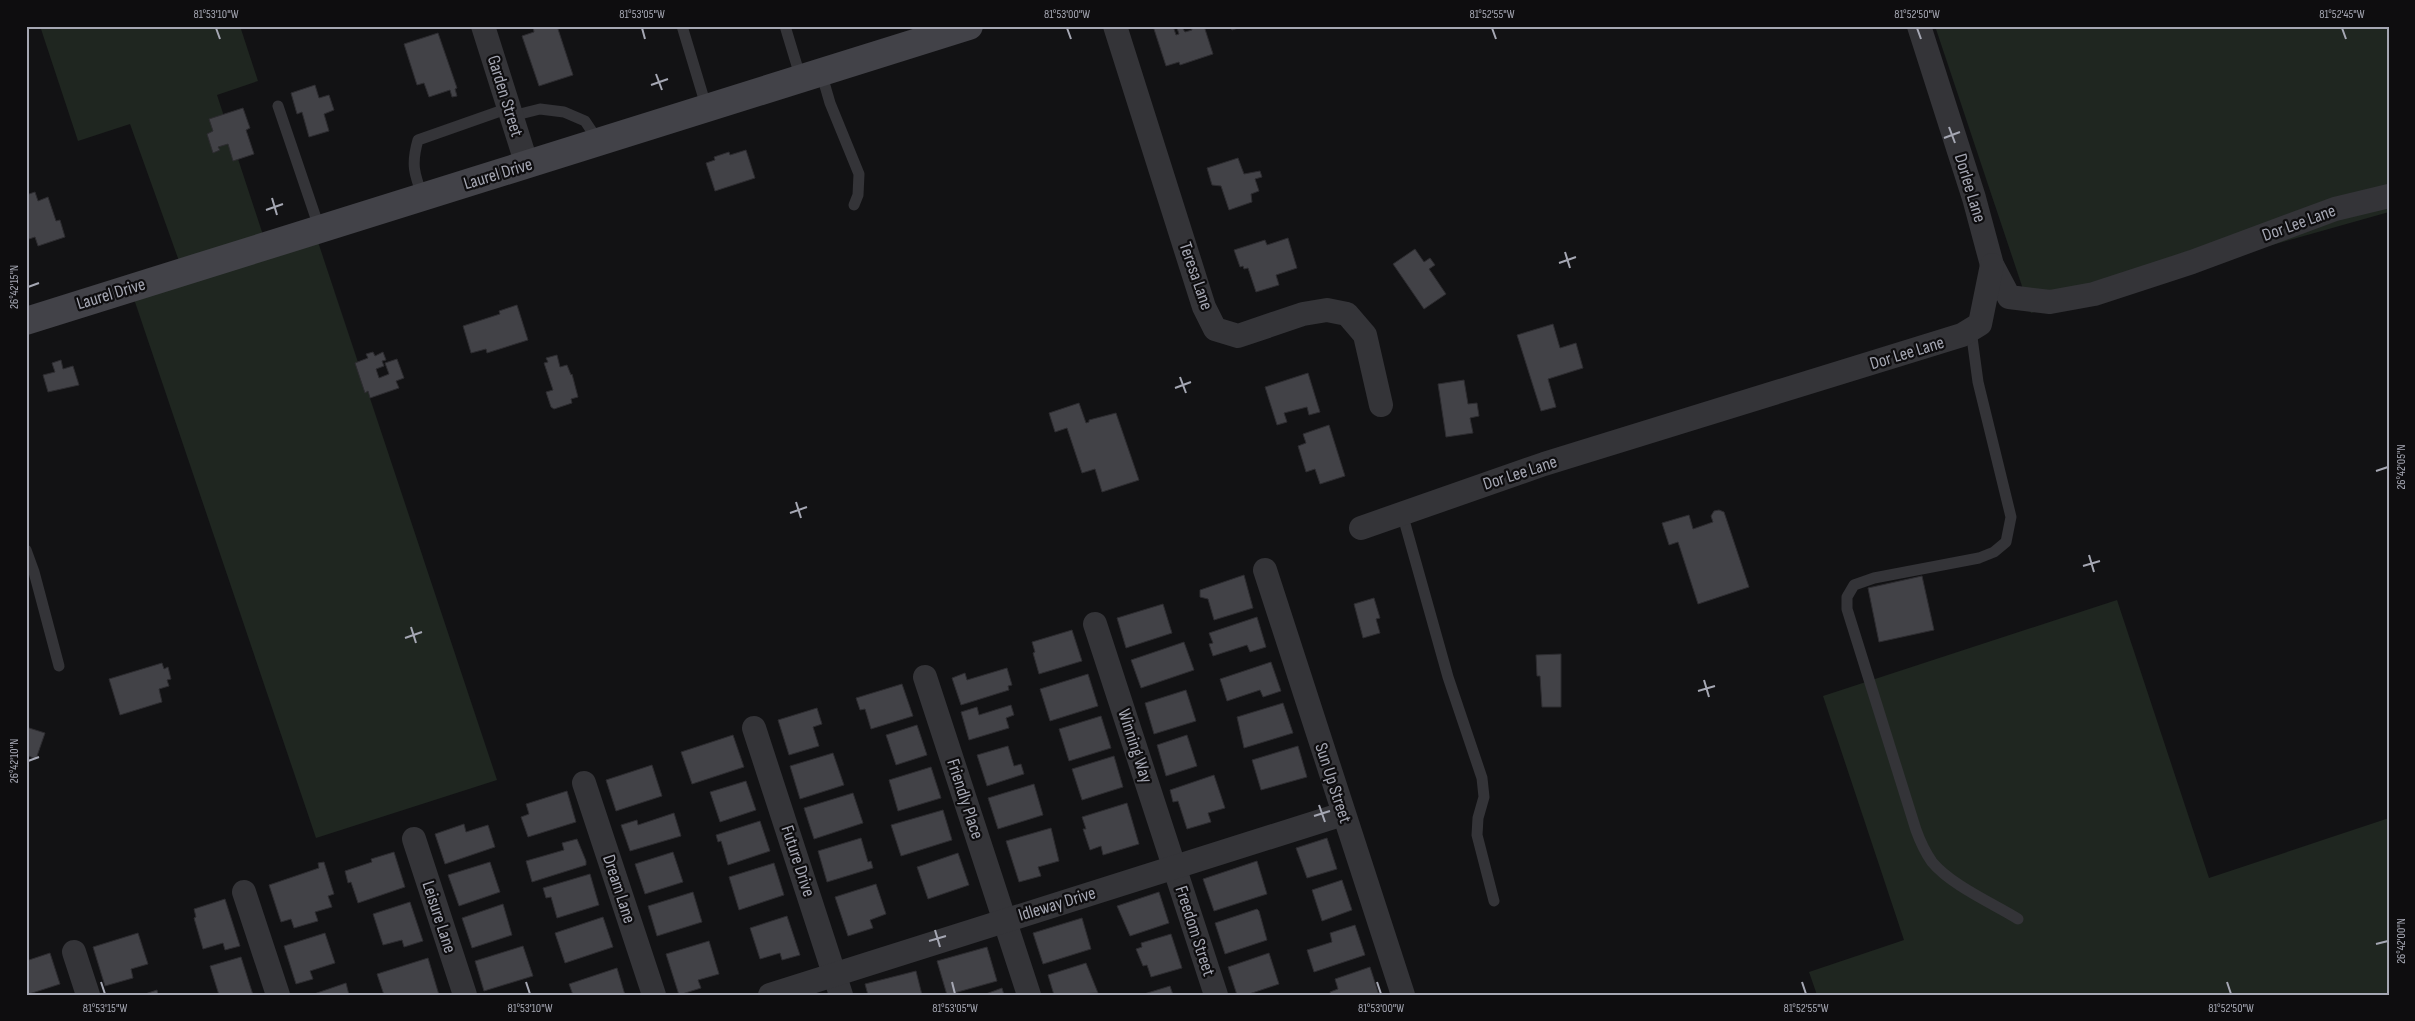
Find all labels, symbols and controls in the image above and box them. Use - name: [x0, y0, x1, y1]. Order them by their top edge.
- text: 81°53'10"W: [193, 7, 239, 22]
- text: 81°53'05"W: [619, 7, 665, 22]
- text: 81°53'00"W: [1044, 7, 1090, 22]
- text: 81°52'55"W: [1469, 7, 1515, 22]
- text: 81°52'50"W: [1894, 7, 1940, 22]
- text: 81°52'45"W: [2319, 7, 2365, 22]
- street label: Garden Street: [483, 53, 527, 140]
- street label: Dorlee Lane: [1950, 151, 1990, 225]
- street label: Laurel Drive: [461, 154, 535, 194]
- street label: Dor Lee Lane: [2259, 200, 2339, 246]
- street label: Teresa Lane: [1175, 239, 1217, 313]
- text: 26°42'15"N: [7, 265, 22, 309]
- street label: Laurel Drive: [74, 274, 148, 314]
- street label: Dor Lee Lane: [1867, 332, 1947, 374]
- text: 26°42'05"N: [2394, 444, 2409, 490]
- street label: Dor Lee Lane: [1480, 451, 1560, 495]
- street label: Winning Way: [1113, 706, 1157, 786]
- text: 26°42'10"N: [7, 739, 22, 783]
- street label: Sun Up Street: [1310, 740, 1356, 826]
- street label: Friendly Place: [942, 756, 988, 842]
- street label: Future Drive: [777, 823, 819, 899]
- street label: Dream Lane: [598, 852, 640, 926]
- street label: Leisure Lane: [417, 878, 461, 956]
- street label: Idleway Drive: [1016, 882, 1098, 926]
- street label: Freedom Street: [1171, 883, 1220, 979]
- text: 26°42'00"N: [2394, 918, 2409, 964]
- text: 81°53'15"W: [83, 1001, 127, 1016]
- text: 81°53'10"W: [507, 1001, 553, 1016]
- text: 81°53'05"W: [932, 1001, 978, 1016]
- text: 81°53'00"W: [1358, 1001, 1404, 1016]
- text: 81°52'55"W: [1783, 1001, 1829, 1016]
- text: 81°52'50"W: [2208, 1001, 2254, 1016]

